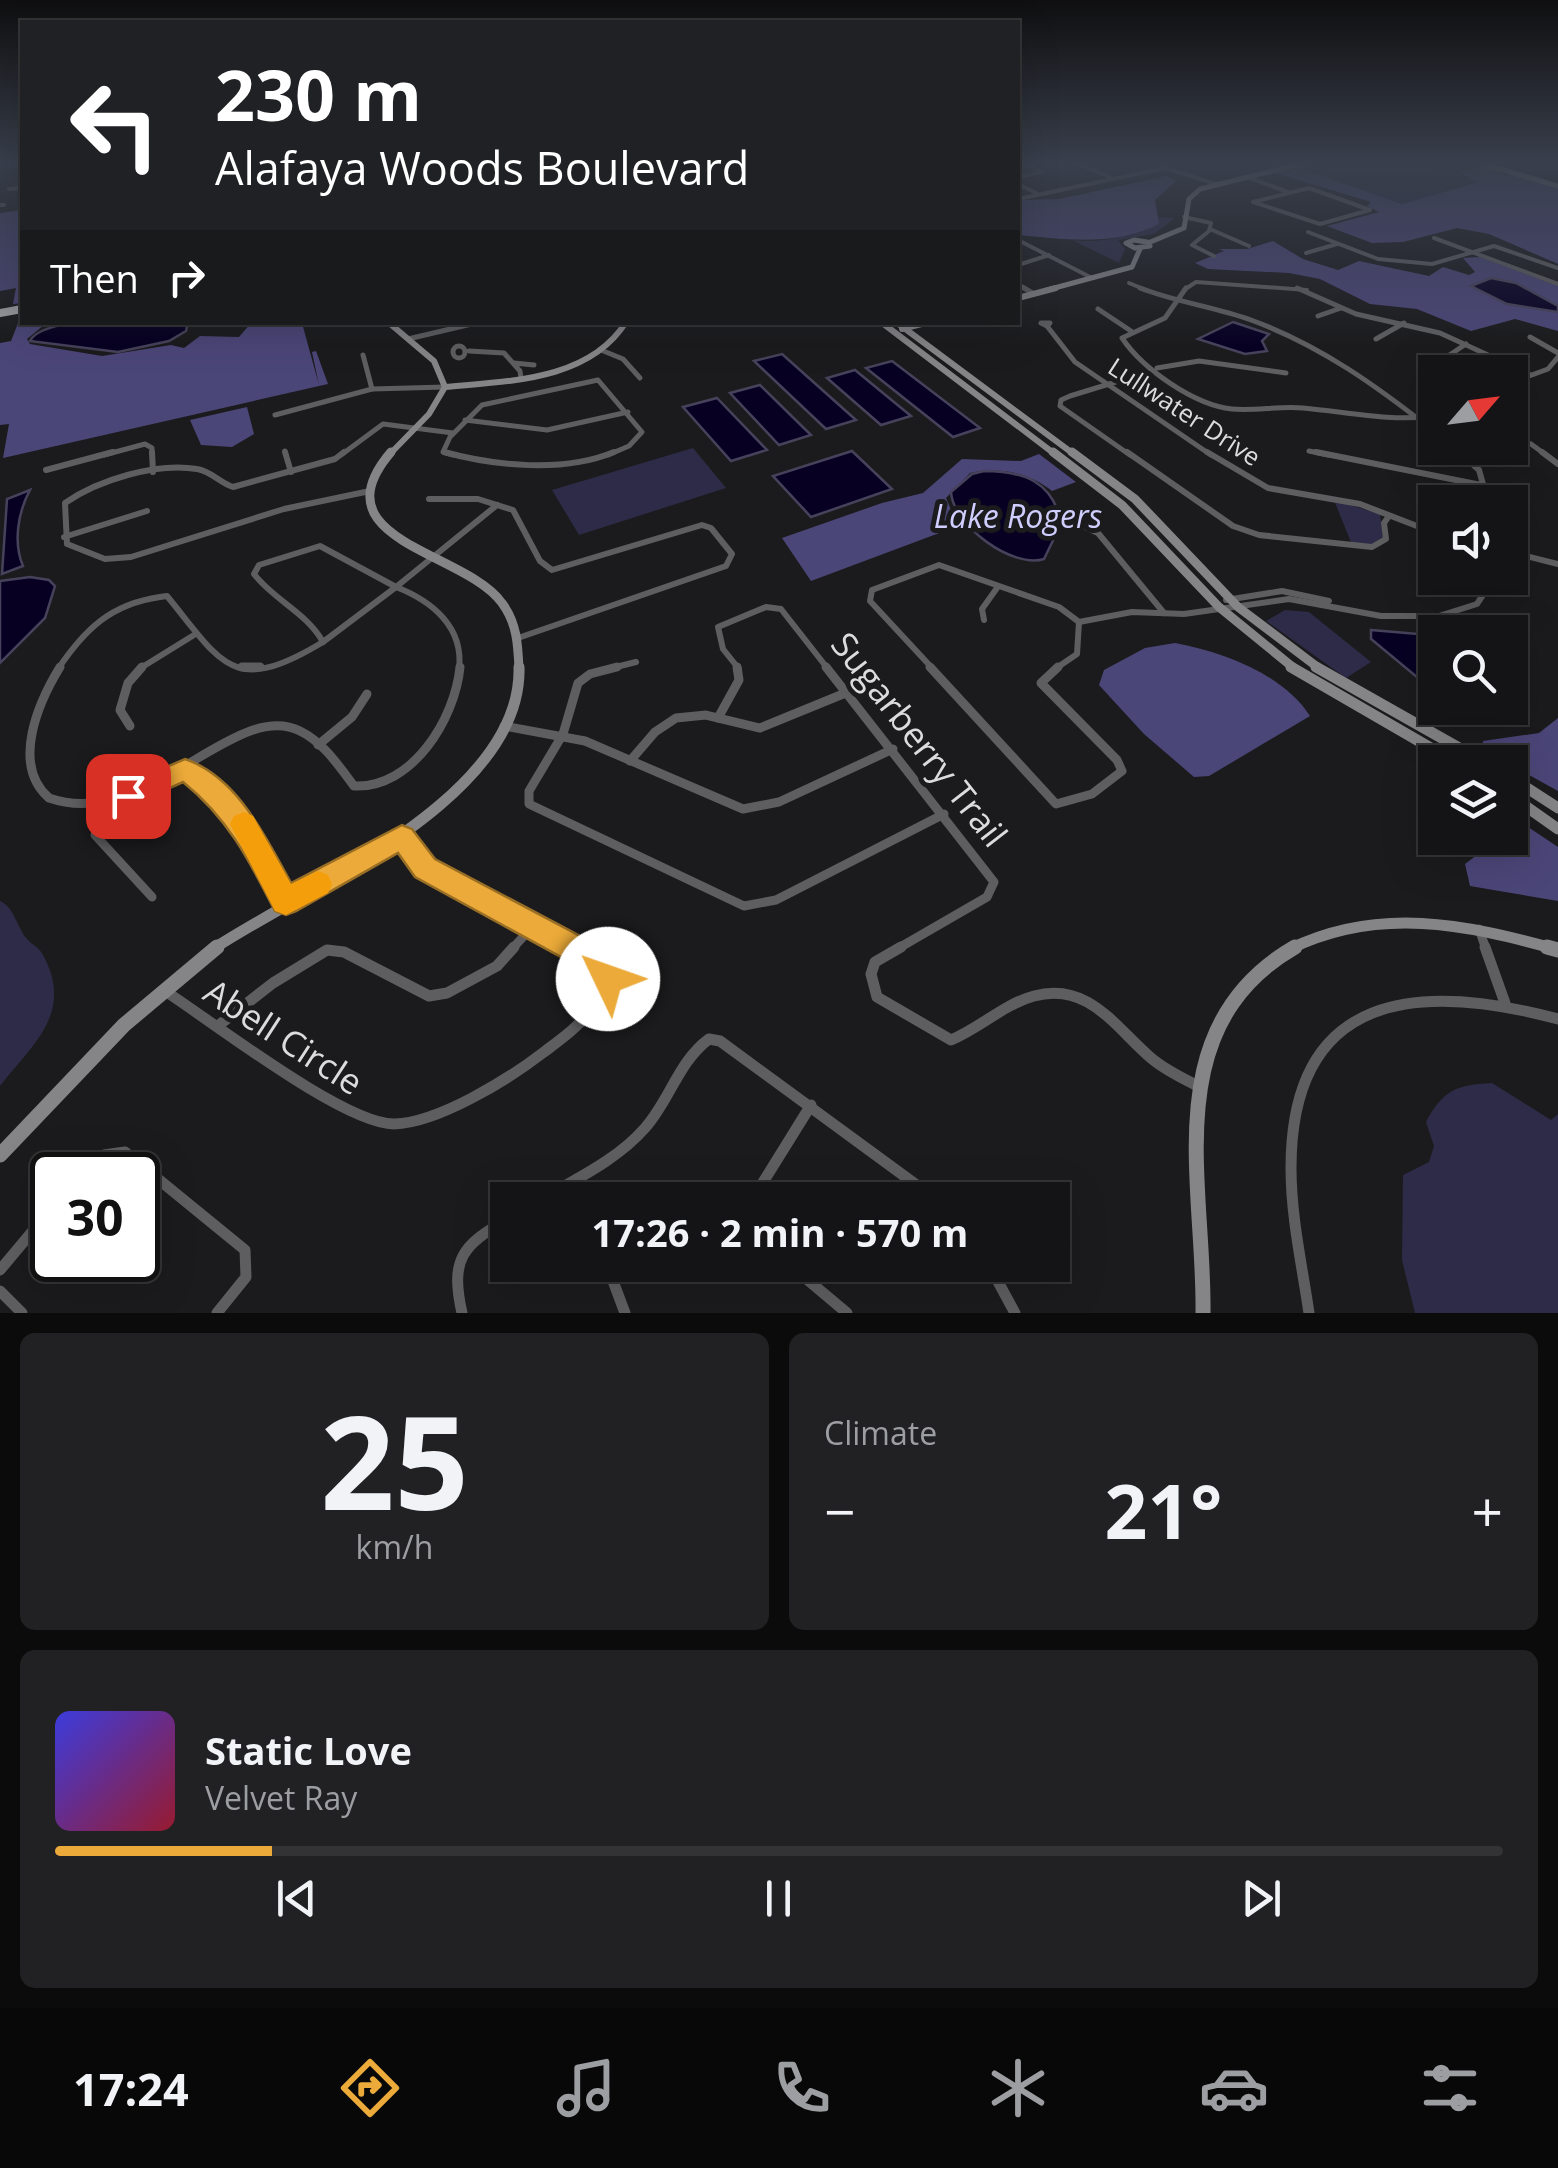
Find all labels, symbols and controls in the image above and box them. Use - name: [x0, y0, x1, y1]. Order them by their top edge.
- text: 230 m: [215, 46, 422, 142]
- icon: left: [50, 60, 180, 190]
- text: Alafaya Woods Boulevard: [215, 137, 749, 198]
- icon: right: [159, 250, 214, 305]
- text: Then: [50, 252, 139, 304]
- street label: Lullwater Drive: [1102, 349, 1268, 473]
- north arrow: [1418, 355, 1528, 465]
- map controls: [1418, 355, 1528, 855]
- button: sound: [1418, 485, 1528, 595]
- water label: Lake Rogers: [934, 494, 1103, 537]
- button: search: [1418, 615, 1528, 725]
- street label: Sugarberry Trail: [821, 622, 1019, 856]
- button: layers: [1418, 745, 1528, 855]
- pin: [86, 754, 171, 839]
- icon: arrive: [101, 769, 156, 824]
- position arrow: [556, 927, 660, 1031]
- street label: Abell Circle: [196, 967, 372, 1105]
- speed limit sign: 30: [30, 1152, 160, 1282]
- text: 17:26 · 2 min · 570 m: [592, 1206, 968, 1258]
- text: 25: [320, 1371, 469, 1548]
- text: Climate: [824, 1411, 937, 1454]
- text: 21°: [1105, 1459, 1222, 1561]
- text: −: [824, 1473, 855, 1548]
- text: +: [1472, 1473, 1503, 1548]
- text: km/h: [356, 1525, 433, 1568]
- text: Static Love: [205, 1724, 412, 1776]
- text: Velvet Ray: [205, 1776, 357, 1819]
- icon: previous: [269, 1871, 324, 1926]
- icon: pause: [751, 1871, 806, 1926]
- icon: next: [1234, 1871, 1289, 1926]
- icon: directions: [335, 2053, 405, 2123]
- icon: music: [551, 2053, 621, 2123]
- icon: phone: [767, 2053, 837, 2123]
- icon: climate: [983, 2053, 1053, 2123]
- icon: car: [1199, 2053, 1269, 2123]
- icon: filters: [1415, 2053, 1485, 2123]
- text: 17:24: [73, 2058, 189, 2119]

